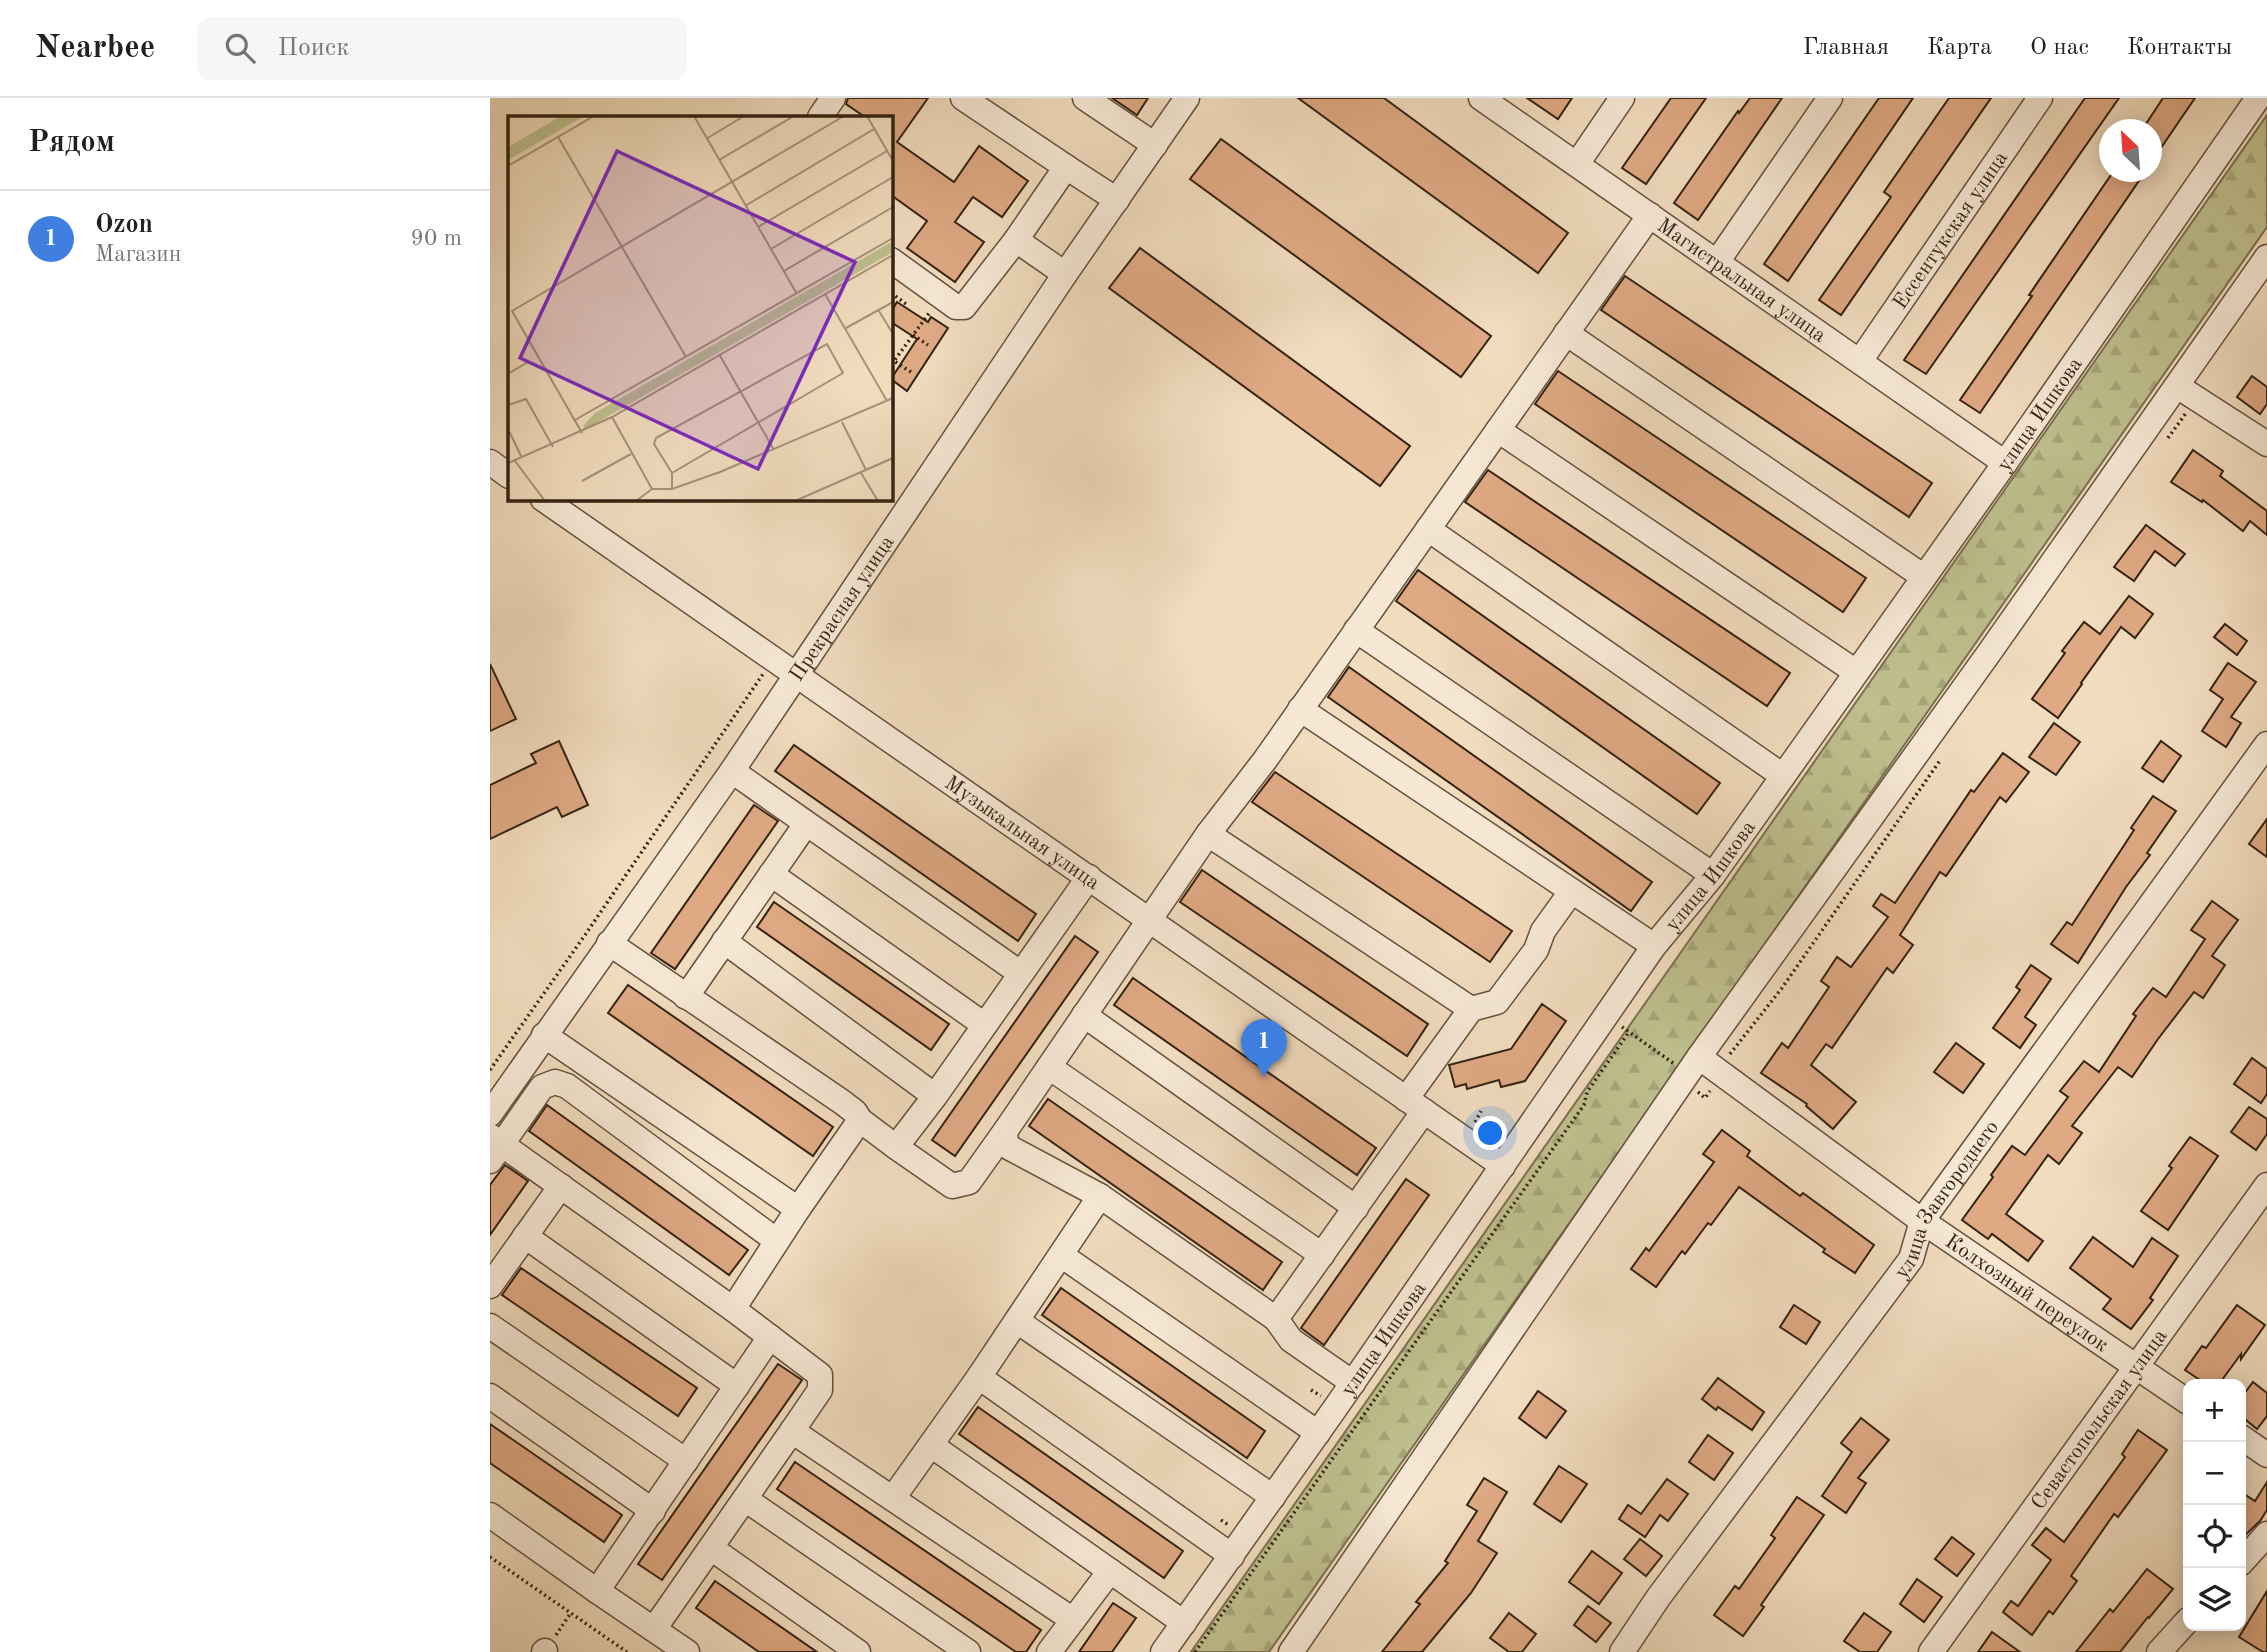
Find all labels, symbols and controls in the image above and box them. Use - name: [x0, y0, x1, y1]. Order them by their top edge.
- search box: [197, 17, 687, 80]
- icon: search: [221, 29, 259, 67]
- text: Nearbee: [35, 32, 155, 65]
- text: Поиск: [277, 35, 349, 61]
- text: Главная: [1803, 36, 1889, 60]
- text: Карта: [1927, 36, 1992, 60]
- text: О нас: [2030, 36, 2089, 60]
- text: Контакты: [2127, 36, 2232, 60]
- inset map: [508, 116, 892, 500]
- north arrow: [2099, 119, 2162, 182]
- text: Рядом: [28, 128, 115, 158]
- street label: Ессентукская улица: [1890, 148, 2012, 313]
- text: Ozon: [95, 212, 153, 238]
- street label: Магистральная улица: [1653, 215, 1829, 347]
- text: 1: [44, 227, 58, 250]
- text: 90 m: [411, 227, 462, 250]
- text: Магазин: [95, 243, 181, 266]
- street label: улица Ишкова: [1994, 354, 2087, 476]
- street label: Прекрасная улица: [786, 532, 899, 686]
- street label: Музыкальная улица: [940, 773, 1103, 894]
- street label: улица Ишкова: [1662, 817, 1760, 936]
- pin: 1: [1241, 1019, 1287, 1077]
- your location: [1473, 1116, 1507, 1150]
- street label: улица Завгороднего: [1891, 1117, 2003, 1283]
- street label: Колхозный переулок: [1941, 1231, 2112, 1357]
- street label: улица Ишкова: [1338, 1279, 1431, 1400]
- street label: Севастопольская улица: [2028, 1326, 2172, 1514]
- map controls: [2183, 1379, 2246, 1631]
- button: +: [2183, 1379, 2246, 1442]
- button: −: [2183, 1442, 2246, 1505]
- button: locate: [2183, 1505, 2246, 1568]
- button: layers: [2183, 1568, 2246, 1631]

